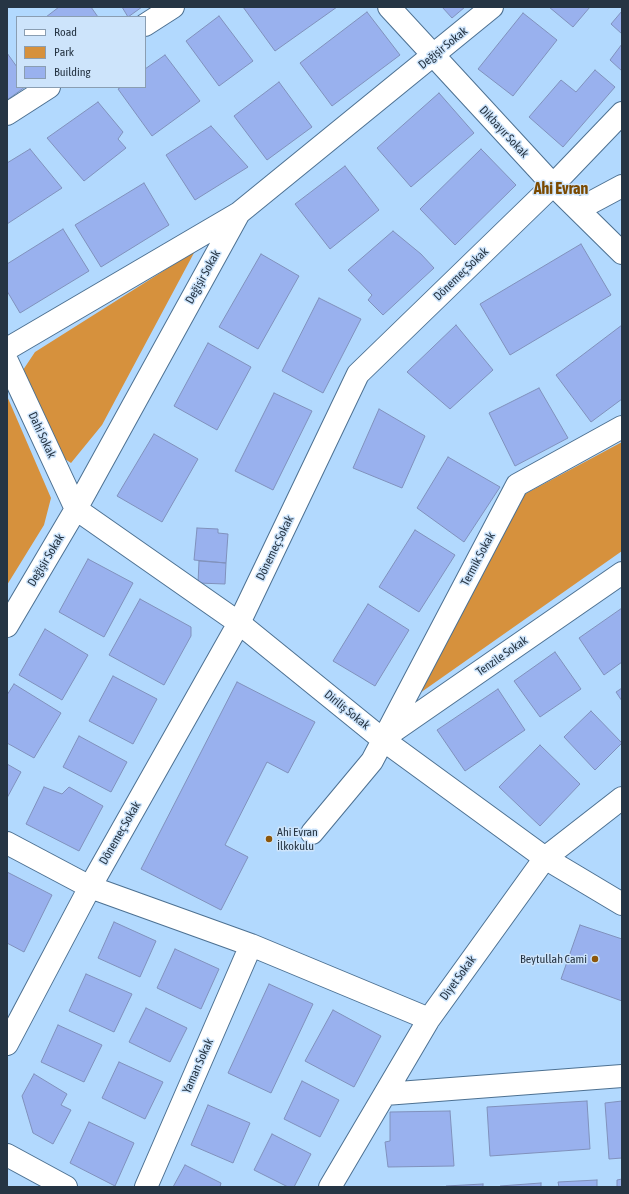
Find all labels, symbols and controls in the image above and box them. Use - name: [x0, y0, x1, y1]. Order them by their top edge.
- legend: [16, 16, 146, 88]
- street label: Değişir Sokak: [416, 24, 470, 72]
- text: Road: [54, 25, 77, 39]
- text: Park: [54, 45, 74, 59]
- text: Building: [54, 65, 91, 79]
- street label: Dikbayır Sokak: [476, 103, 532, 161]
- district label: Ahi Evran: [534, 179, 588, 199]
- street label: Dönemeç Sokak: [431, 244, 491, 304]
- street label: Değişir Sokak: [182, 248, 224, 306]
- street label: Dahi Sokak: [25, 410, 59, 460]
- street label: Dönemeç Sokak: [253, 513, 297, 583]
- street label: Termik Sokak: [458, 530, 498, 588]
- street label: Değişir Sokak: [25, 531, 67, 589]
- street label: Tenzile Sokak: [473, 633, 531, 679]
- street label: Diriliş Sokak: [321, 687, 373, 733]
- street label: Dönemeç Sokak: [96, 799, 144, 867]
- place label: Ahi Evran İlkokulu: [277, 825, 318, 853]
- marker: Ahi Evran İlkokulu: [264, 834, 274, 844]
- place label: Beytullah Cami: [520, 952, 587, 966]
- street label: Diyet Sokak: [437, 953, 479, 1003]
- marker: Beytullah Cami: [590, 954, 600, 964]
- street label: Yaman Sokak: [179, 1036, 217, 1096]

